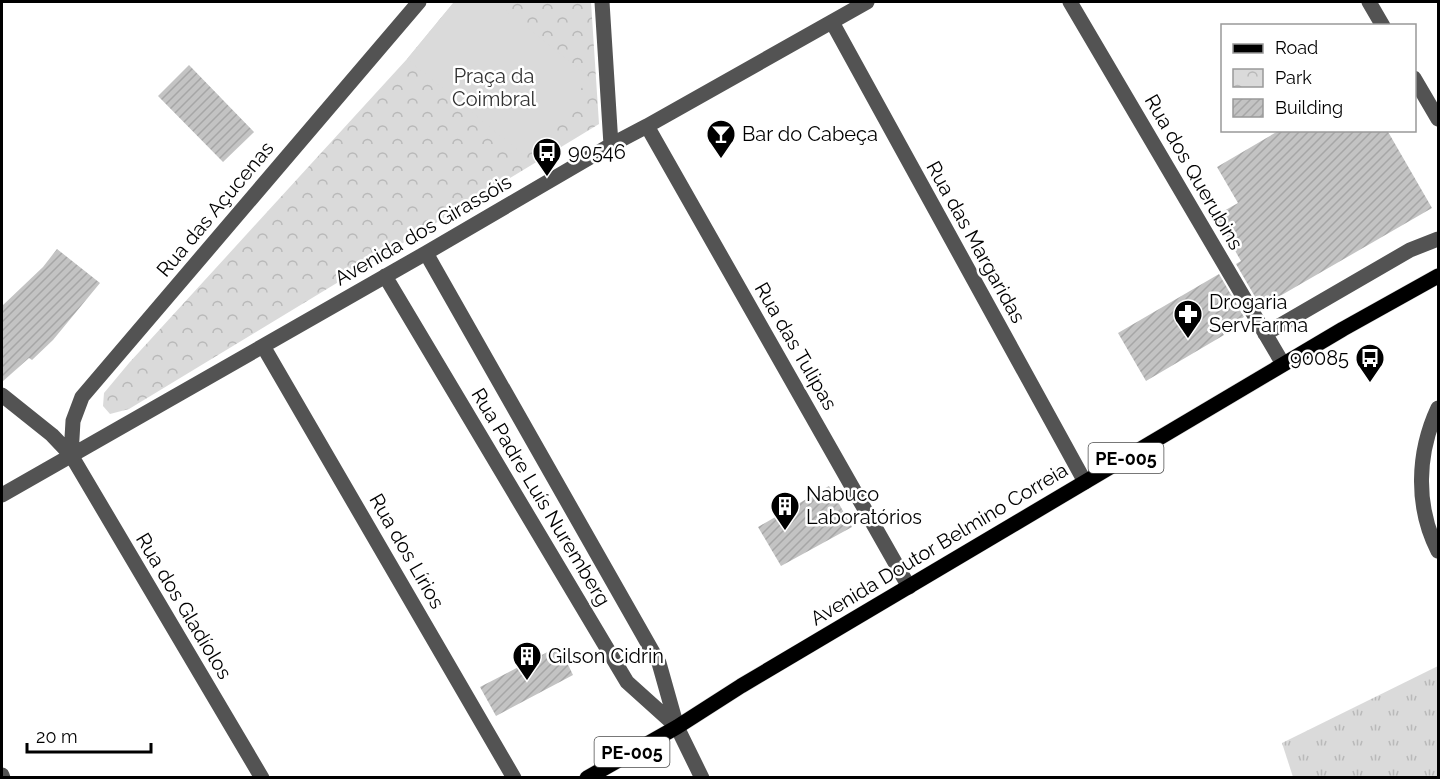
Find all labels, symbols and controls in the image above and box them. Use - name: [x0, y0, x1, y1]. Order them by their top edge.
- legend: [1221, 24, 1416, 132]
- text: Road: [1275, 37, 1318, 58]
- park label: Praça da Coimbral: [452, 64, 537, 111]
- text: Park: [1275, 67, 1312, 88]
- street label: Rua dos Querubins: [1140, 90, 1248, 254]
- text: Building: [1275, 97, 1343, 118]
- bar icon: Bar do Cabeça: [705, 118, 737, 160]
- place label: Bar do Cabeça: [742, 122, 878, 146]
- street label: Rua das Açucenas: [151, 136, 279, 282]
- bus stop icon: 90546: [531, 136, 563, 178]
- place label: 90546: [568, 140, 626, 164]
- street label: Rua das Margaridas: [921, 157, 1031, 327]
- street label: Avenida dos Girassóis: [330, 170, 516, 290]
- street label: Rua das Tulipas: [750, 278, 842, 414]
- place label: Drogaria ServFarma: [1209, 290, 1308, 337]
- pharmacy icon: Drogaria ServFarma: [1172, 298, 1204, 340]
- bus stop icon: 90085: [1354, 342, 1386, 384]
- place label: 90085: [1290, 346, 1349, 370]
- street label: Rua Padre Luís Nuremberg: [466, 384, 616, 610]
- road number: PE-005: [1088, 443, 1164, 473]
- street label: Avenida Doutor Belmino Correia: [806, 458, 1072, 630]
- place label: Nabuco Laboratórios: [806, 482, 922, 529]
- street label: Rua dos Lírios: [364, 489, 450, 613]
- building icon: Nabuco Laboratórios: [769, 490, 801, 532]
- street label: Rua dos Gladíolos: [131, 529, 237, 683]
- building icon: Gilson Cidrin: [511, 640, 543, 682]
- place label: Gilson Cidrin: [548, 644, 664, 668]
- scale bar: [27, 716, 152, 754]
- text: 20 m: [36, 726, 78, 747]
- road number: PE-005: [594, 737, 670, 767]

